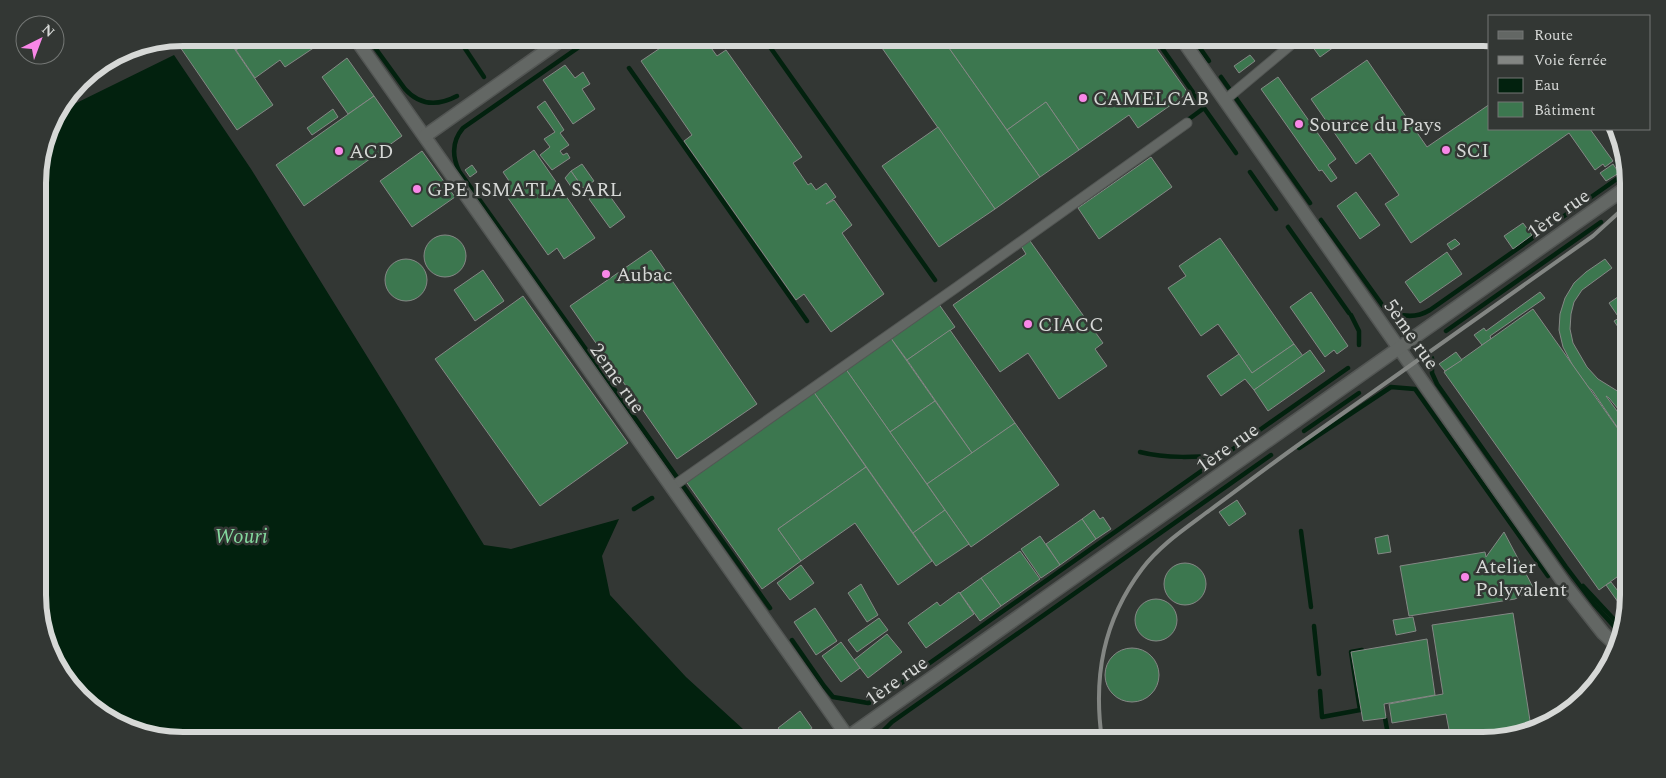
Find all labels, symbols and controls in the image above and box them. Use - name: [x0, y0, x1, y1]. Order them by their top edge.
- north arrow: [15, 15, 65, 65]
- legend: [1488, 15, 1651, 130]
- text: N: [37, 19, 60, 42]
- text: Route: [1534, 24, 1573, 47]
- text: Voie ferrée: [1534, 49, 1607, 72]
- text: Eau: [1534, 74, 1560, 97]
- place label: CAMELCAB: [1093, 84, 1209, 114]
- marker: CAMELCAB: [1077, 92, 1089, 104]
- text: Bâtiment: [1534, 99, 1595, 122]
- place label: Source du Pays: [1309, 110, 1442, 140]
- marker: Source du Pays: [1293, 118, 1305, 130]
- place label: SCI: [1456, 136, 1489, 166]
- place label: ACD: [349, 137, 393, 167]
- marker: SCI: [1440, 144, 1452, 156]
- marker: ACD: [333, 145, 345, 157]
- place label: GPE ISMATLA SARL: [427, 175, 622, 205]
- street label: 1ère rue: [1521, 181, 1596, 247]
- marker: GPE ISMATLA SARL: [411, 183, 423, 195]
- place label: Aubac: [616, 260, 672, 290]
- marker: Aubac: [600, 268, 612, 280]
- street label: 5ème rue: [1376, 293, 1447, 376]
- place label: CIACC: [1038, 310, 1104, 340]
- marker: CIACC: [1022, 318, 1034, 330]
- street label: 2eme rue: [582, 337, 653, 420]
- street label: 1ère rue: [1190, 415, 1265, 481]
- water label: Wouri: [214, 521, 268, 553]
- place label: Atelier Polyvalent: [1475, 552, 1567, 605]
- marker: Atelier Polyvalent: [1459, 571, 1471, 583]
- street label: 1ère rue: [859, 648, 934, 714]

